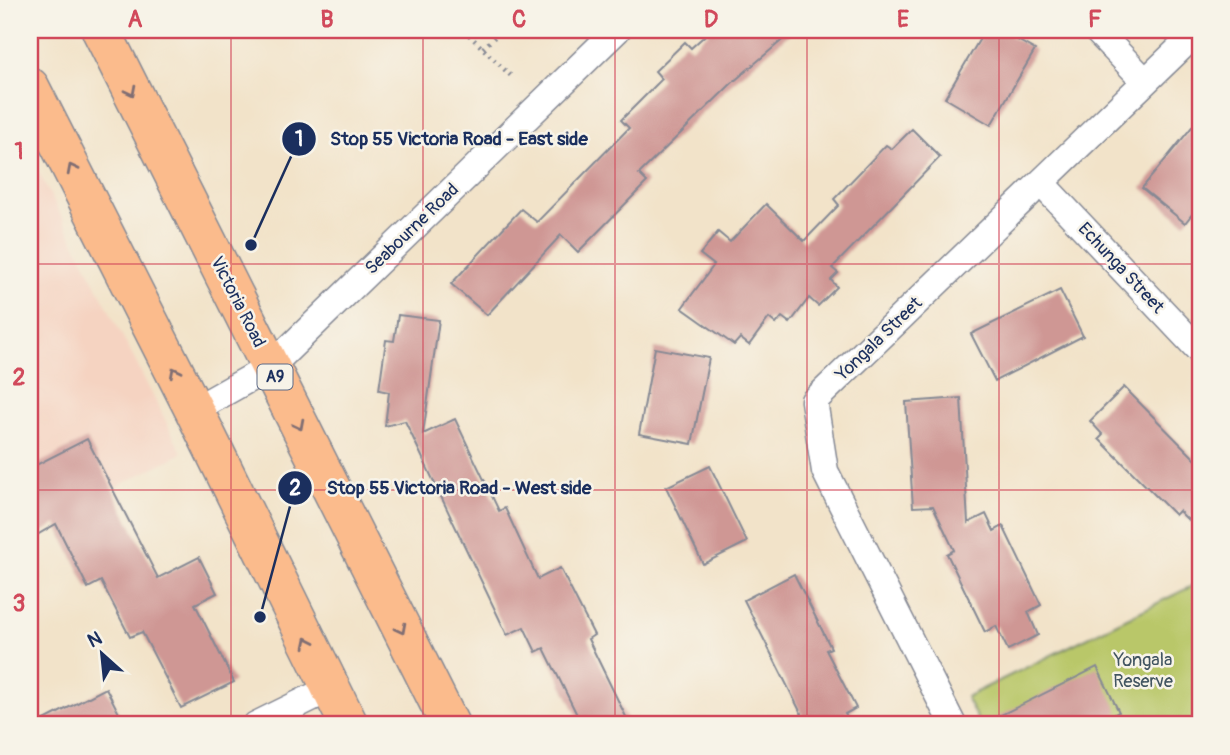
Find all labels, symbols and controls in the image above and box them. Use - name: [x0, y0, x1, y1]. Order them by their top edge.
- text: A: [128, 5, 143, 34]
- text: B: [320, 5, 334, 34]
- text: C: [512, 5, 526, 34]
- text: D: [704, 5, 718, 34]
- text: E: [897, 5, 909, 34]
- text: F: [1088, 5, 1102, 34]
- one-way arrow: [123, 84, 137, 96]
- callout: Stop 55 Victoria Road - East side: [281, 119, 602, 159]
- text: 1: [295, 126, 303, 153]
- text: Stop 55 Victoria Road - East side: [330, 127, 589, 151]
- text: 1: [15, 137, 24, 166]
- one-way arrow: [66, 164, 80, 176]
- street label: Seabourne Road: [360, 178, 464, 280]
- street label: Echunga Street: [1073, 218, 1170, 319]
- street label: Victoria Road: [205, 253, 271, 351]
- street label: Yongala Street: [830, 292, 928, 387]
- text: 2: [13, 363, 26, 392]
- road number: A9: [258, 364, 292, 390]
- one-way arrow: [170, 367, 183, 379]
- one-way arrow: [291, 418, 305, 430]
- callout: Stop 55 Victoria Road - West side: [278, 468, 605, 508]
- text: 2: [289, 475, 301, 502]
- text: Stop 55 Victoria Road - West side: [327, 476, 592, 500]
- text: 3: [13, 589, 25, 618]
- north arrow: [66, 618, 136, 688]
- one-way arrow: [393, 622, 407, 634]
- text: N: [84, 626, 106, 653]
- one-way arrow: [302, 637, 316, 649]
- park label: Yongala Reserve: [1113, 649, 1173, 693]

